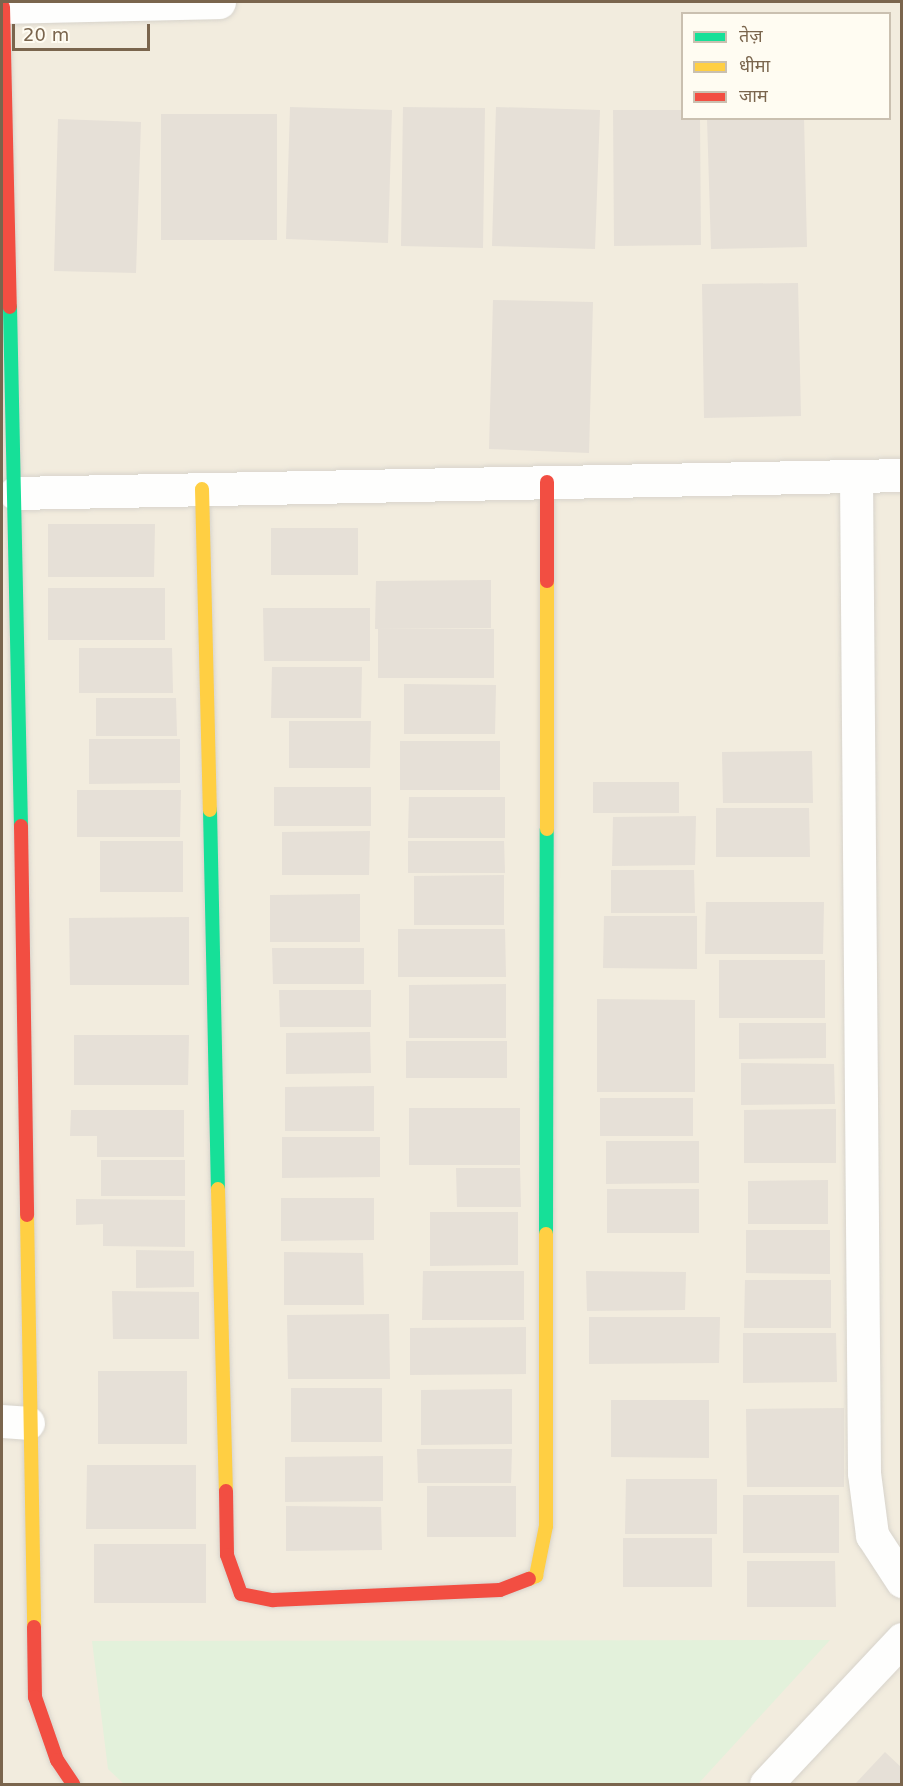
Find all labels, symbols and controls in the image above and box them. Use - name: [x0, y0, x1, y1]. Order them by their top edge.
- scale bar: [15, 12, 153, 50]
- legend: [681, 12, 891, 120]
- text: 20 m: [23, 24, 69, 45]
- text: तेज़: [739, 25, 763, 46]
- text: धीमा: [739, 55, 770, 76]
- text: जाम: [739, 85, 768, 106]

